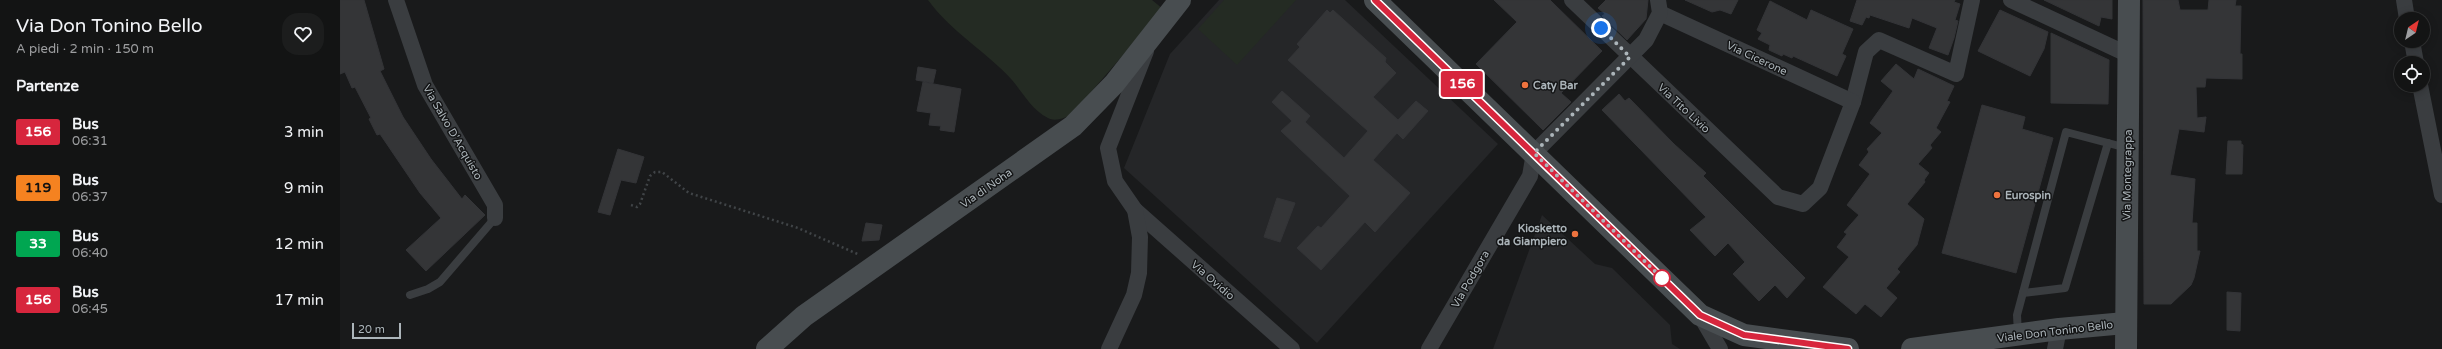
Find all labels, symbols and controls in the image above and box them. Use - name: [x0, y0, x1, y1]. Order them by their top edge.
- north arrow: [2394, 12, 2430, 48]
- map controls: [2394, 12, 2430, 92]
- button: heart: [282, 13, 324, 55]
- text: Via Don Tonino Bello: [16, 15, 202, 37]
- your location: [1591, 18, 1611, 38]
- street label: Via Cicerone: [1724, 39, 1789, 78]
- text: A piedi · 2 min · 150 m: [16, 41, 154, 57]
- button: locate: [2394, 56, 2430, 92]
- line badge: 156: [1439, 71, 1485, 97]
- text: 156: [1449, 75, 1475, 92]
- text: Partenze: [16, 77, 79, 95]
- place label: Caty Bar: [1533, 79, 1578, 93]
- marker: Caty Bar: [1520, 80, 1530, 90]
- street label: Via Tito Livio: [1655, 81, 1713, 136]
- street label: Via Salvo D'Acquisto: [420, 83, 485, 182]
- text: Bus: [72, 115, 99, 133]
- text: 156: [25, 123, 51, 140]
- text: 3 min: [284, 123, 324, 141]
- street label: Via Montegrappa: [2120, 130, 2135, 221]
- text: 06:31: [72, 133, 108, 149]
- street label: Via di Noha: [958, 166, 1015, 211]
- text: Bus: [72, 171, 99, 189]
- text: 119: [25, 179, 51, 196]
- text: 9 min: [284, 179, 324, 197]
- text: 06:37: [72, 189, 108, 205]
- place label: Eurospin: [2005, 189, 2051, 203]
- marker: Eurospin: [1992, 190, 2002, 200]
- place label: Kiosketto da Giampiero: [1497, 222, 1567, 249]
- text: Bus: [72, 227, 99, 245]
- marker: Kiosketto da Giampiero: [1570, 229, 1580, 239]
- text: 33: [29, 235, 47, 252]
- text: 12 min: [275, 235, 324, 253]
- text: 06:40: [72, 245, 108, 261]
- street label: Via Podgora: [1449, 248, 1492, 310]
- street label: Via Ovidio: [1188, 258, 1237, 303]
- unlabelled marker: [1653, 269, 1671, 287]
- text: Bus: [72, 283, 99, 301]
- text: 156: [25, 291, 51, 308]
- text: 17 min: [275, 291, 324, 309]
- text: 06:45: [72, 301, 108, 317]
- street label: Viale Don Tonino Bello: [1996, 318, 2114, 345]
- scale bar: [352, 321, 401, 340]
- text: 20 m: [358, 323, 385, 336]

